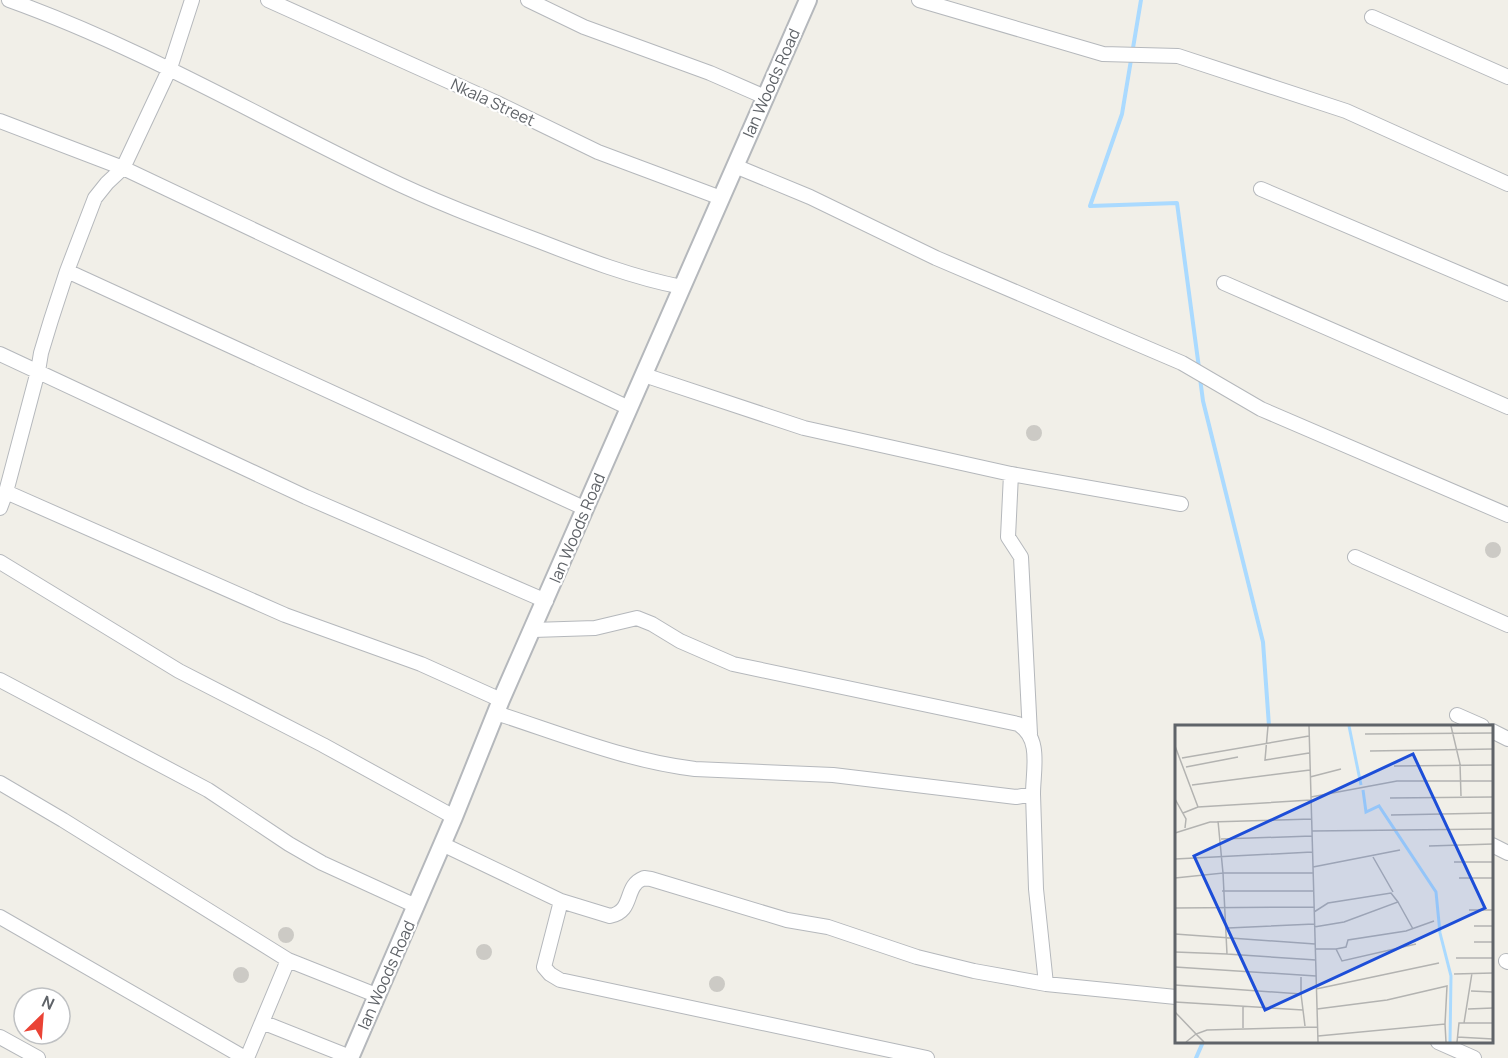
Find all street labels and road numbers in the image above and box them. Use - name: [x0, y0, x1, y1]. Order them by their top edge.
- street label: Ian Woods Road: [737, 25, 805, 141]
- street label: Nkala Street: [447, 73, 539, 131]
- street label: Ian Woods Road: [544, 470, 610, 586]
- street label: Ian Woods Road: [352, 917, 420, 1033]

